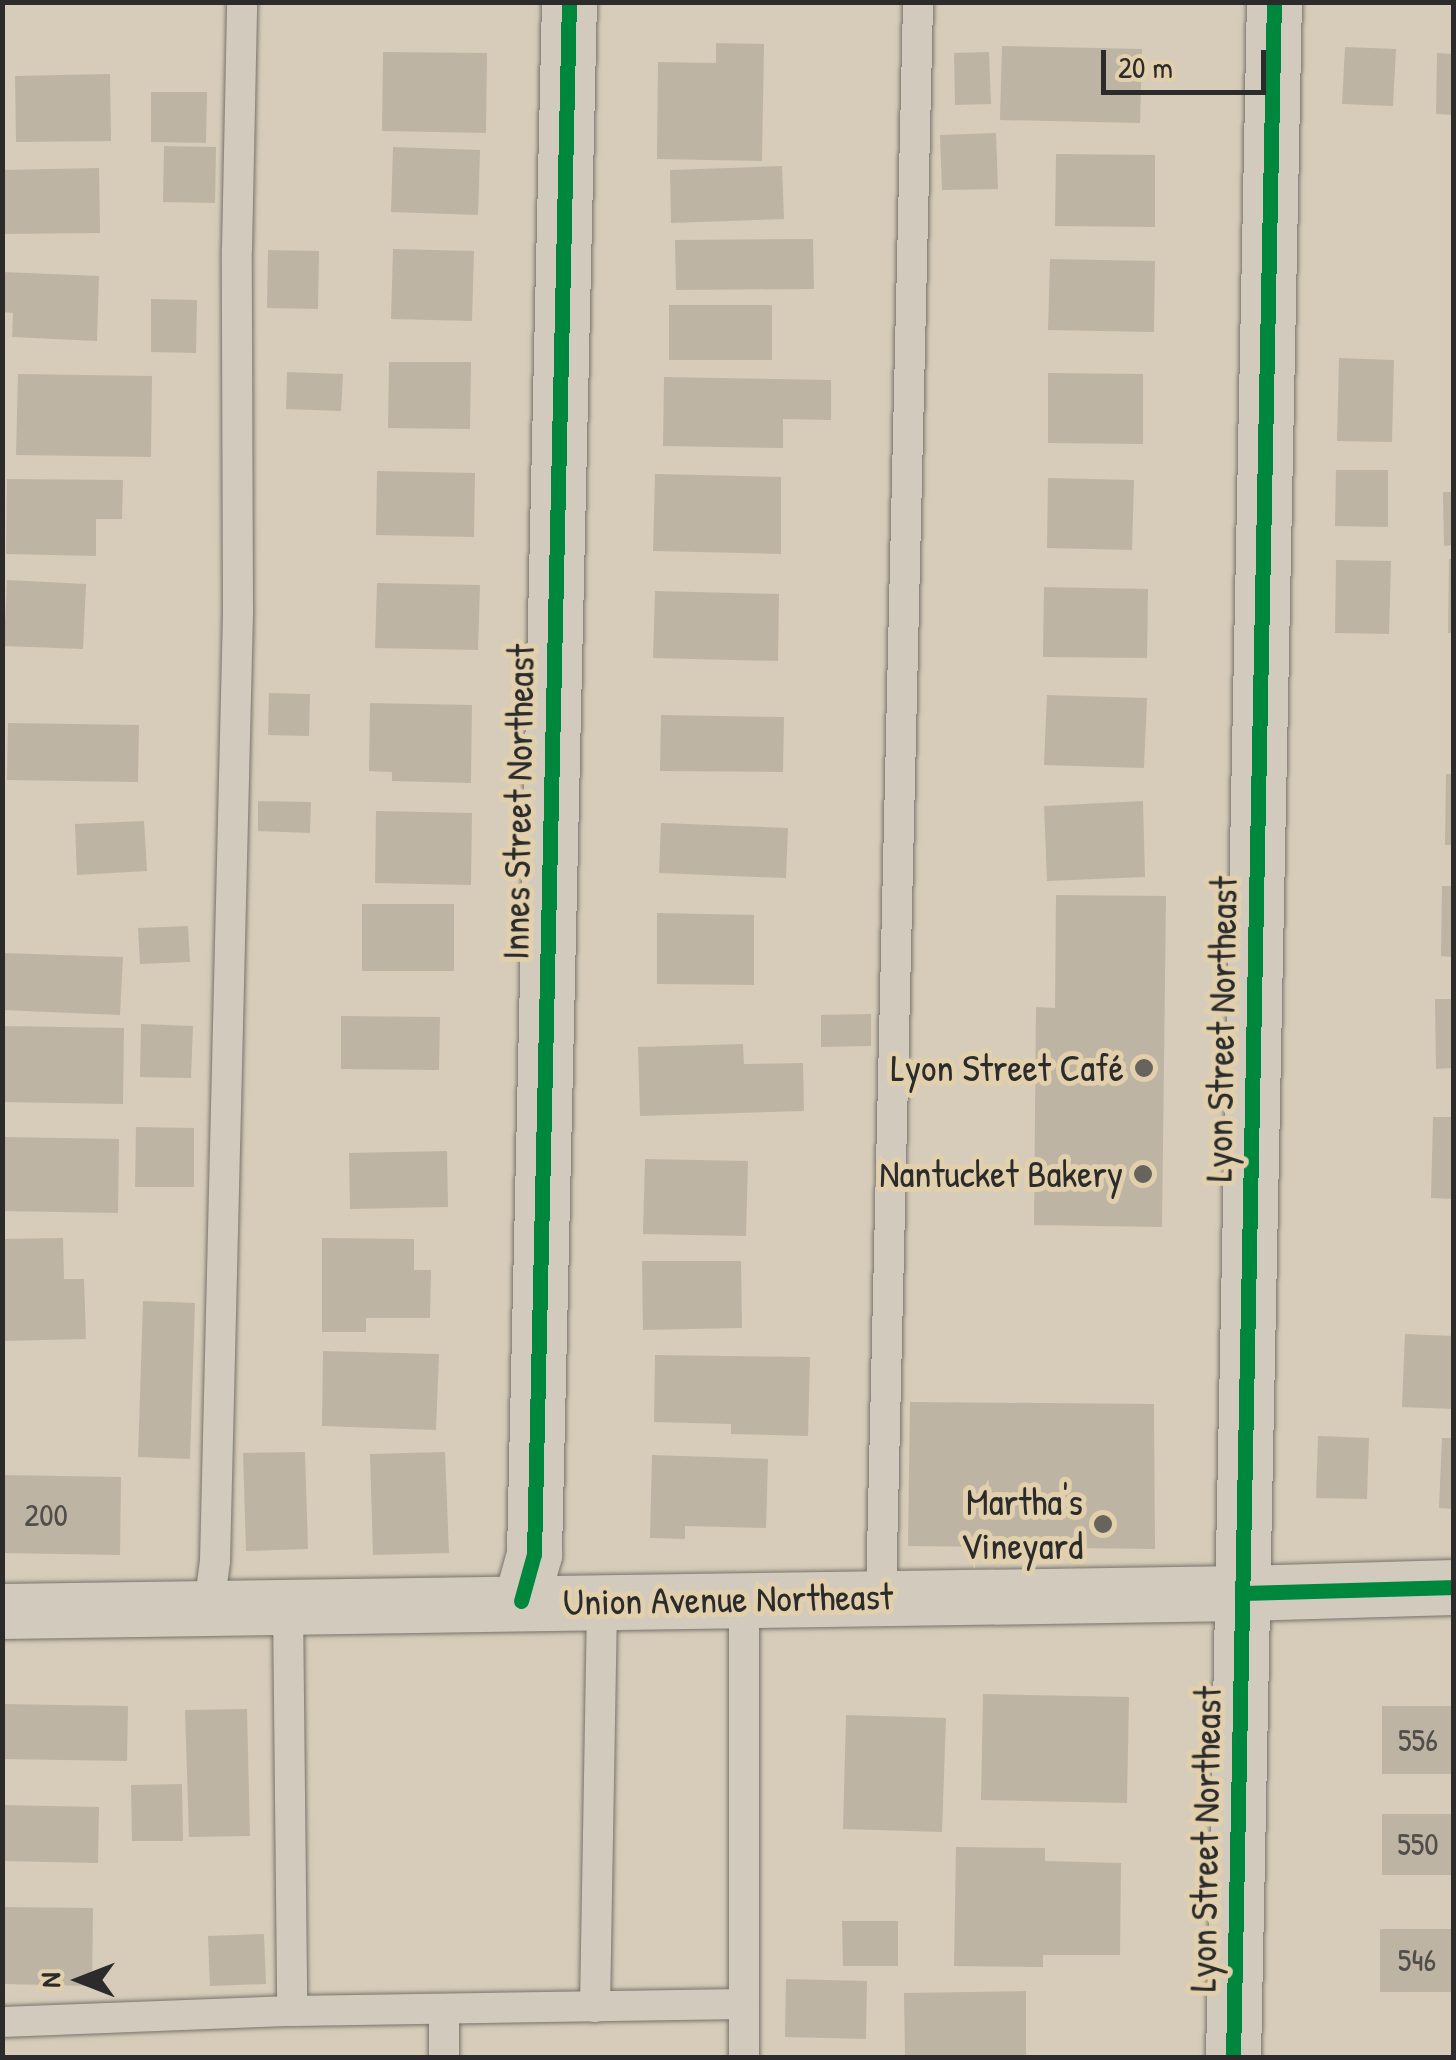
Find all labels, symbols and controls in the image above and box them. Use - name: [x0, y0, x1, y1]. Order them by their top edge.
- scale bar: [1106, 30, 1271, 92]
- text: 20 m: [1118, 47, 1173, 87]
- street label: Innes Street Northeast: [492, 644, 544, 960]
- street label: Lyon Street Northeast: [1196, 876, 1246, 1182]
- place label: Lyon Street Café: [891, 1045, 1124, 1091]
- marker: Lyon Street Café: [1133, 1057, 1155, 1079]
- place label: Nantucket Bakery: [879, 1151, 1123, 1197]
- marker: Nantucket Bakery: [1132, 1163, 1154, 1185]
- place label: Martha's Vineyard: [960, 1479, 1083, 1568]
- house number: 200: [24, 1496, 68, 1534]
- marker: Martha's Vineyard: [1092, 1513, 1114, 1535]
- street label: Union Avenue Northeast: [563, 1573, 893, 1625]
- street label: Lyon Street Northeast: [1180, 1686, 1230, 1992]
- house number: 556: [1398, 1721, 1438, 1759]
- house number: 550: [1397, 1825, 1439, 1863]
- north arrow: [30, 1930, 130, 2030]
- house number: 546: [1398, 1941, 1436, 1979]
- text: N: [31, 1973, 69, 1987]

